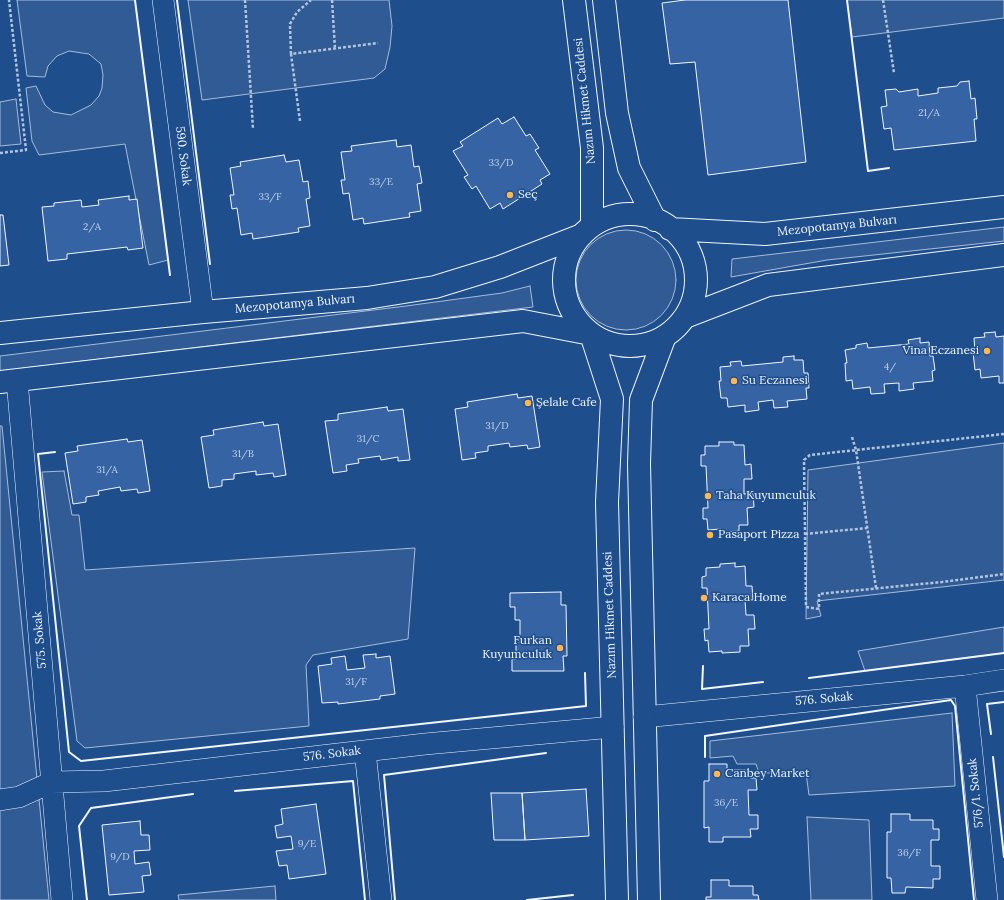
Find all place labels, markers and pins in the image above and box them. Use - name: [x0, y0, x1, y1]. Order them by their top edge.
- place label: Seç: [518, 188, 538, 202]
- marker: Seç: [505, 190, 515, 200]
- place label: Vina Eczanesi: [903, 344, 979, 358]
- marker: Vina Eczanesi: [982, 346, 992, 356]
- place label: Su Eczanesi: [742, 374, 808, 388]
- marker: Su Eczanesi: [729, 376, 739, 386]
- place label: Şelale Cafe: [536, 396, 597, 410]
- marker: Şelale Cafe: [523, 398, 533, 408]
- place label: Taha Kuyumculuk: [716, 489, 816, 503]
- marker: Taha Kuyumculuk: [703, 491, 713, 501]
- place label: Pasaport Pizza: [718, 528, 799, 542]
- marker: Pasaport Pizza: [705, 530, 715, 540]
- place label: Karaca Home: [712, 591, 787, 605]
- marker: Karaca Home: [699, 593, 709, 603]
- place label: Furkan Kuyumculuk: [482, 634, 552, 662]
- marker: Furkan Kuyumculuk: [555, 643, 565, 653]
- place label: Canbey Market: [725, 767, 810, 781]
- marker: Canbey Market: [712, 769, 722, 779]

